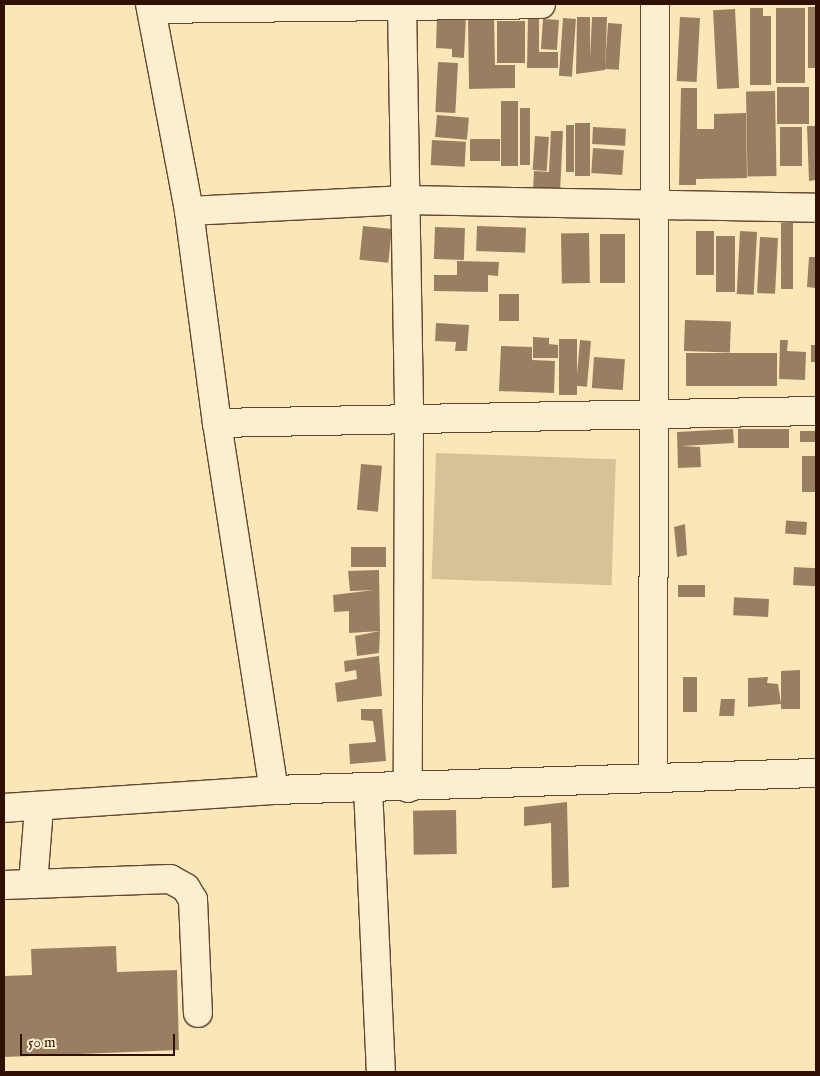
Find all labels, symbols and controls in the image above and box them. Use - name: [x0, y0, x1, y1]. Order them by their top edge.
- scale bar: [22, 1024, 178, 1056]
- text: 50 m: [28, 1033, 56, 1052]

